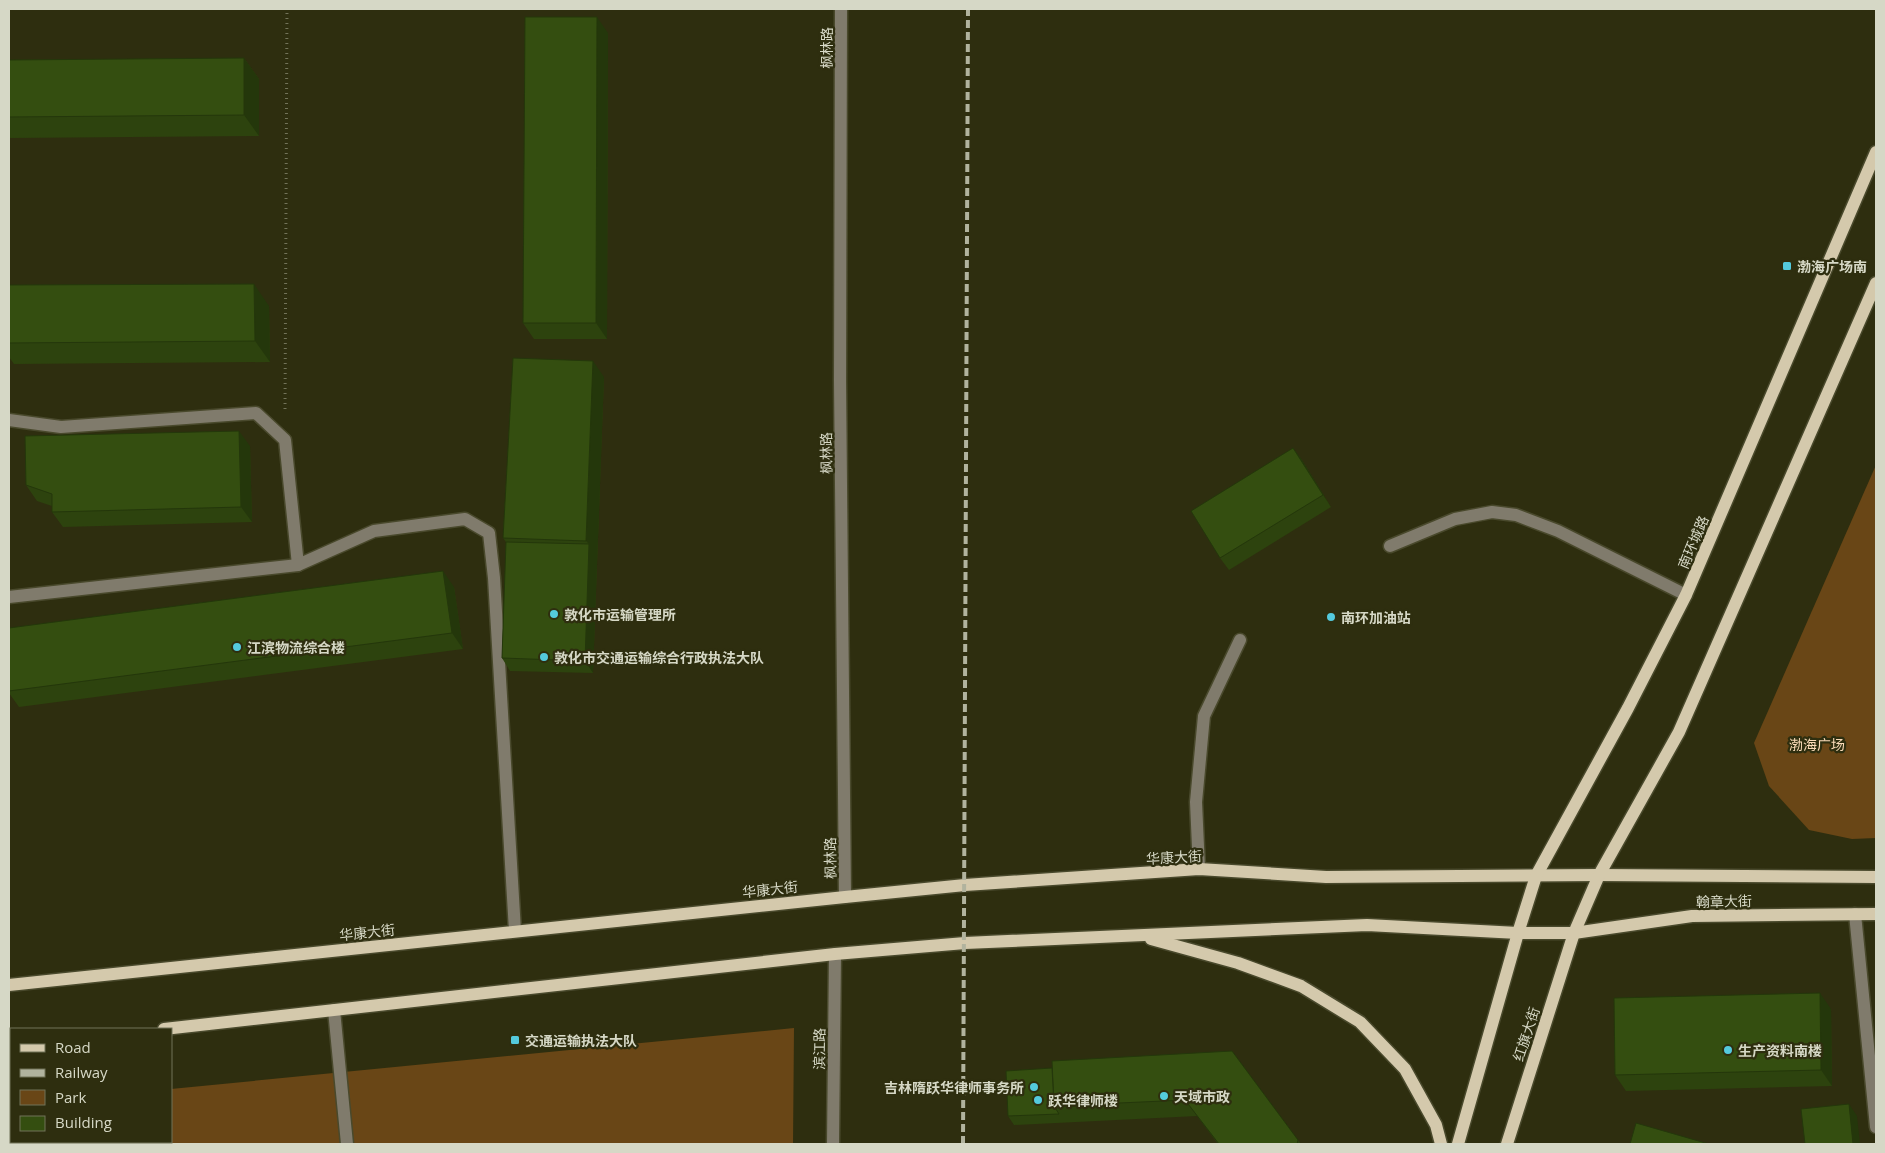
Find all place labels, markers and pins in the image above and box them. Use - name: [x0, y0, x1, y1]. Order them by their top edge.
- place label: 渤海广场南: [1797, 257, 1867, 276]
- marker: 渤海广场南: [1781, 260, 1793, 272]
- place label: 敦化市运输管理所: [564, 605, 676, 624]
- marker: 敦化市运输管理所: [548, 608, 560, 620]
- place label: 南环加油站: [1341, 608, 1411, 627]
- marker: 南环加油站: [1325, 611, 1337, 623]
- place label: 江滨物流综合楼: [247, 638, 345, 657]
- marker: 江滨物流综合楼: [231, 641, 243, 653]
- place label: 敦化市交通运输综合行政执法大队: [554, 648, 764, 667]
- marker: 敦化市交通运输综合行政执法大队: [538, 651, 550, 663]
- place label: 交通运输执法大队: [525, 1031, 637, 1050]
- marker: 交通运输执法大队: [509, 1034, 521, 1046]
- place label: 生产资料南楼: [1738, 1041, 1822, 1060]
- marker: 生产资料南楼: [1722, 1044, 1734, 1056]
- place label: 吉林隋跃华律师事务所: [884, 1078, 1024, 1097]
- marker: 吉林隋跃华律师事务所: [1028, 1081, 1040, 1093]
- place label: 天域市政: [1174, 1087, 1230, 1106]
- marker: 天域市政: [1158, 1090, 1170, 1102]
- place label: 跃华律师楼: [1048, 1091, 1118, 1110]
- marker: 跃华律师楼: [1032, 1094, 1044, 1106]

